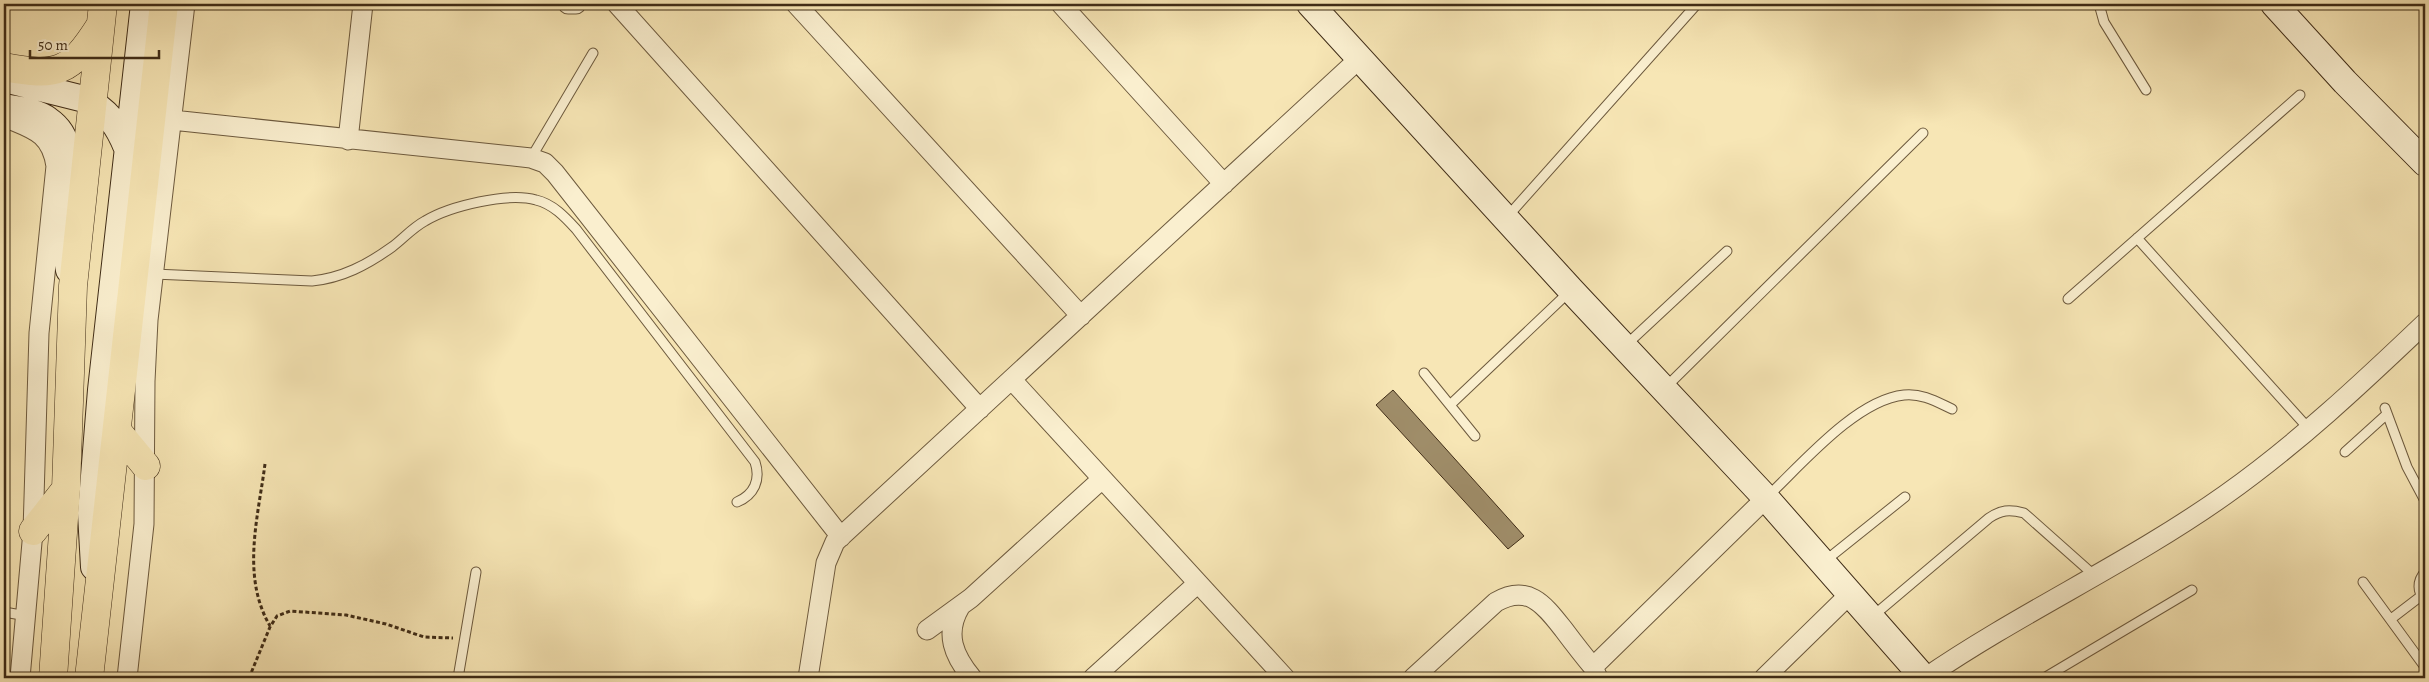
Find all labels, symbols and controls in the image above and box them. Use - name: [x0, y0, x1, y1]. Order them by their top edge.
- scale bar: [30, 28, 159, 60]
- text: 50 m: [38, 35, 68, 55]

